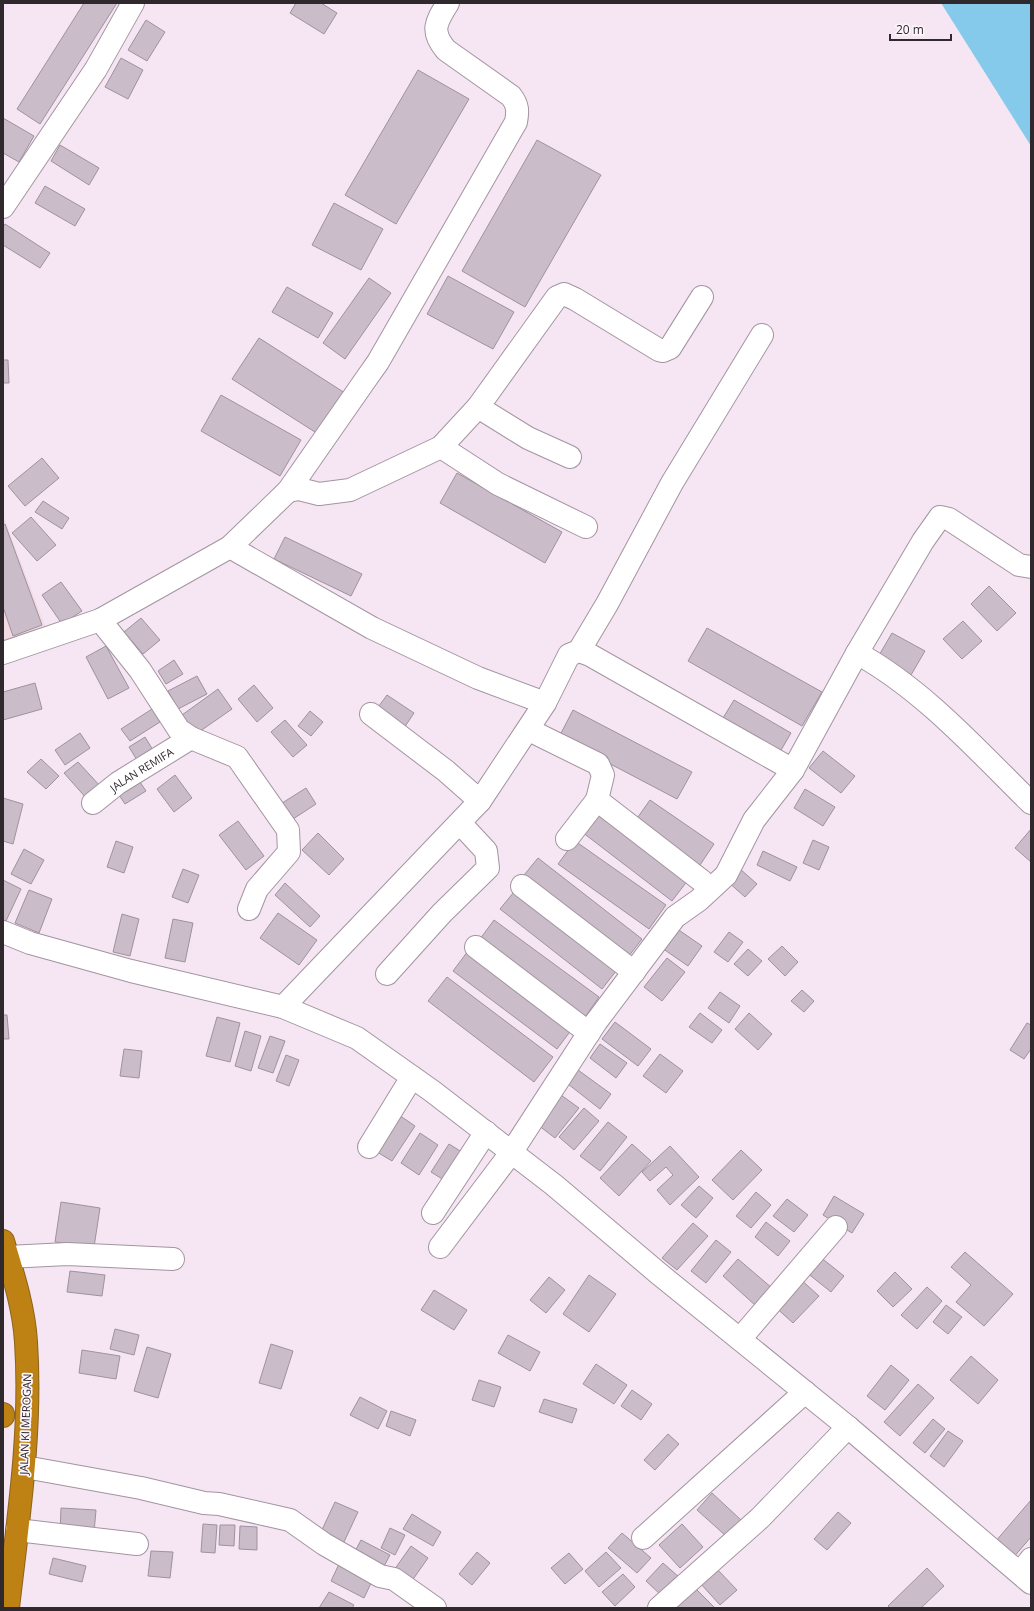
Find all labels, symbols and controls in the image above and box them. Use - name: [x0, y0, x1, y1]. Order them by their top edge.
- scale bar: [890, 16, 951, 42]
- text: 20 m: [896, 21, 924, 38]
- street label: JALAN REMIFA: [105, 743, 176, 795]
- street label: JALAN KI MEROGAN: [16, 1373, 34, 1476]

